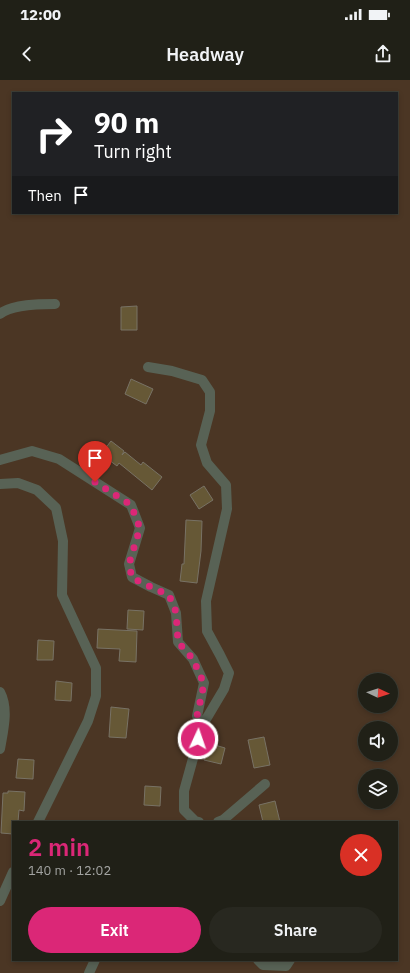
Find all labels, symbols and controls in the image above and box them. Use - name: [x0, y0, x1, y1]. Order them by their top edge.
- text: 12:00: [20, 5, 61, 24]
- icon: back: [16, 43, 38, 65]
- text: Headway: [166, 43, 244, 66]
- icon: share: [372, 43, 394, 65]
- text: 90 m: [94, 104, 159, 141]
- icon: right: [28, 108, 80, 160]
- text: Turn right: [94, 140, 172, 163]
- icon: arrive: [70, 184, 92, 206]
- text: Then: [28, 186, 62, 205]
- pin: [78, 441, 112, 482]
- icon: arrive: [84, 447, 106, 469]
- north arrow: [358, 673, 398, 713]
- map controls: [358, 673, 398, 809]
- position arrow: [177, 718, 219, 760]
- button: sound: [358, 721, 398, 761]
- button: layers: [358, 769, 398, 809]
- text: 2 min: [28, 831, 90, 863]
- button: close: [340, 834, 382, 876]
- text: 140 m · 12:02: [28, 862, 111, 879]
- button: Exit: [28, 907, 201, 953]
- button: Share: [209, 907, 382, 953]

